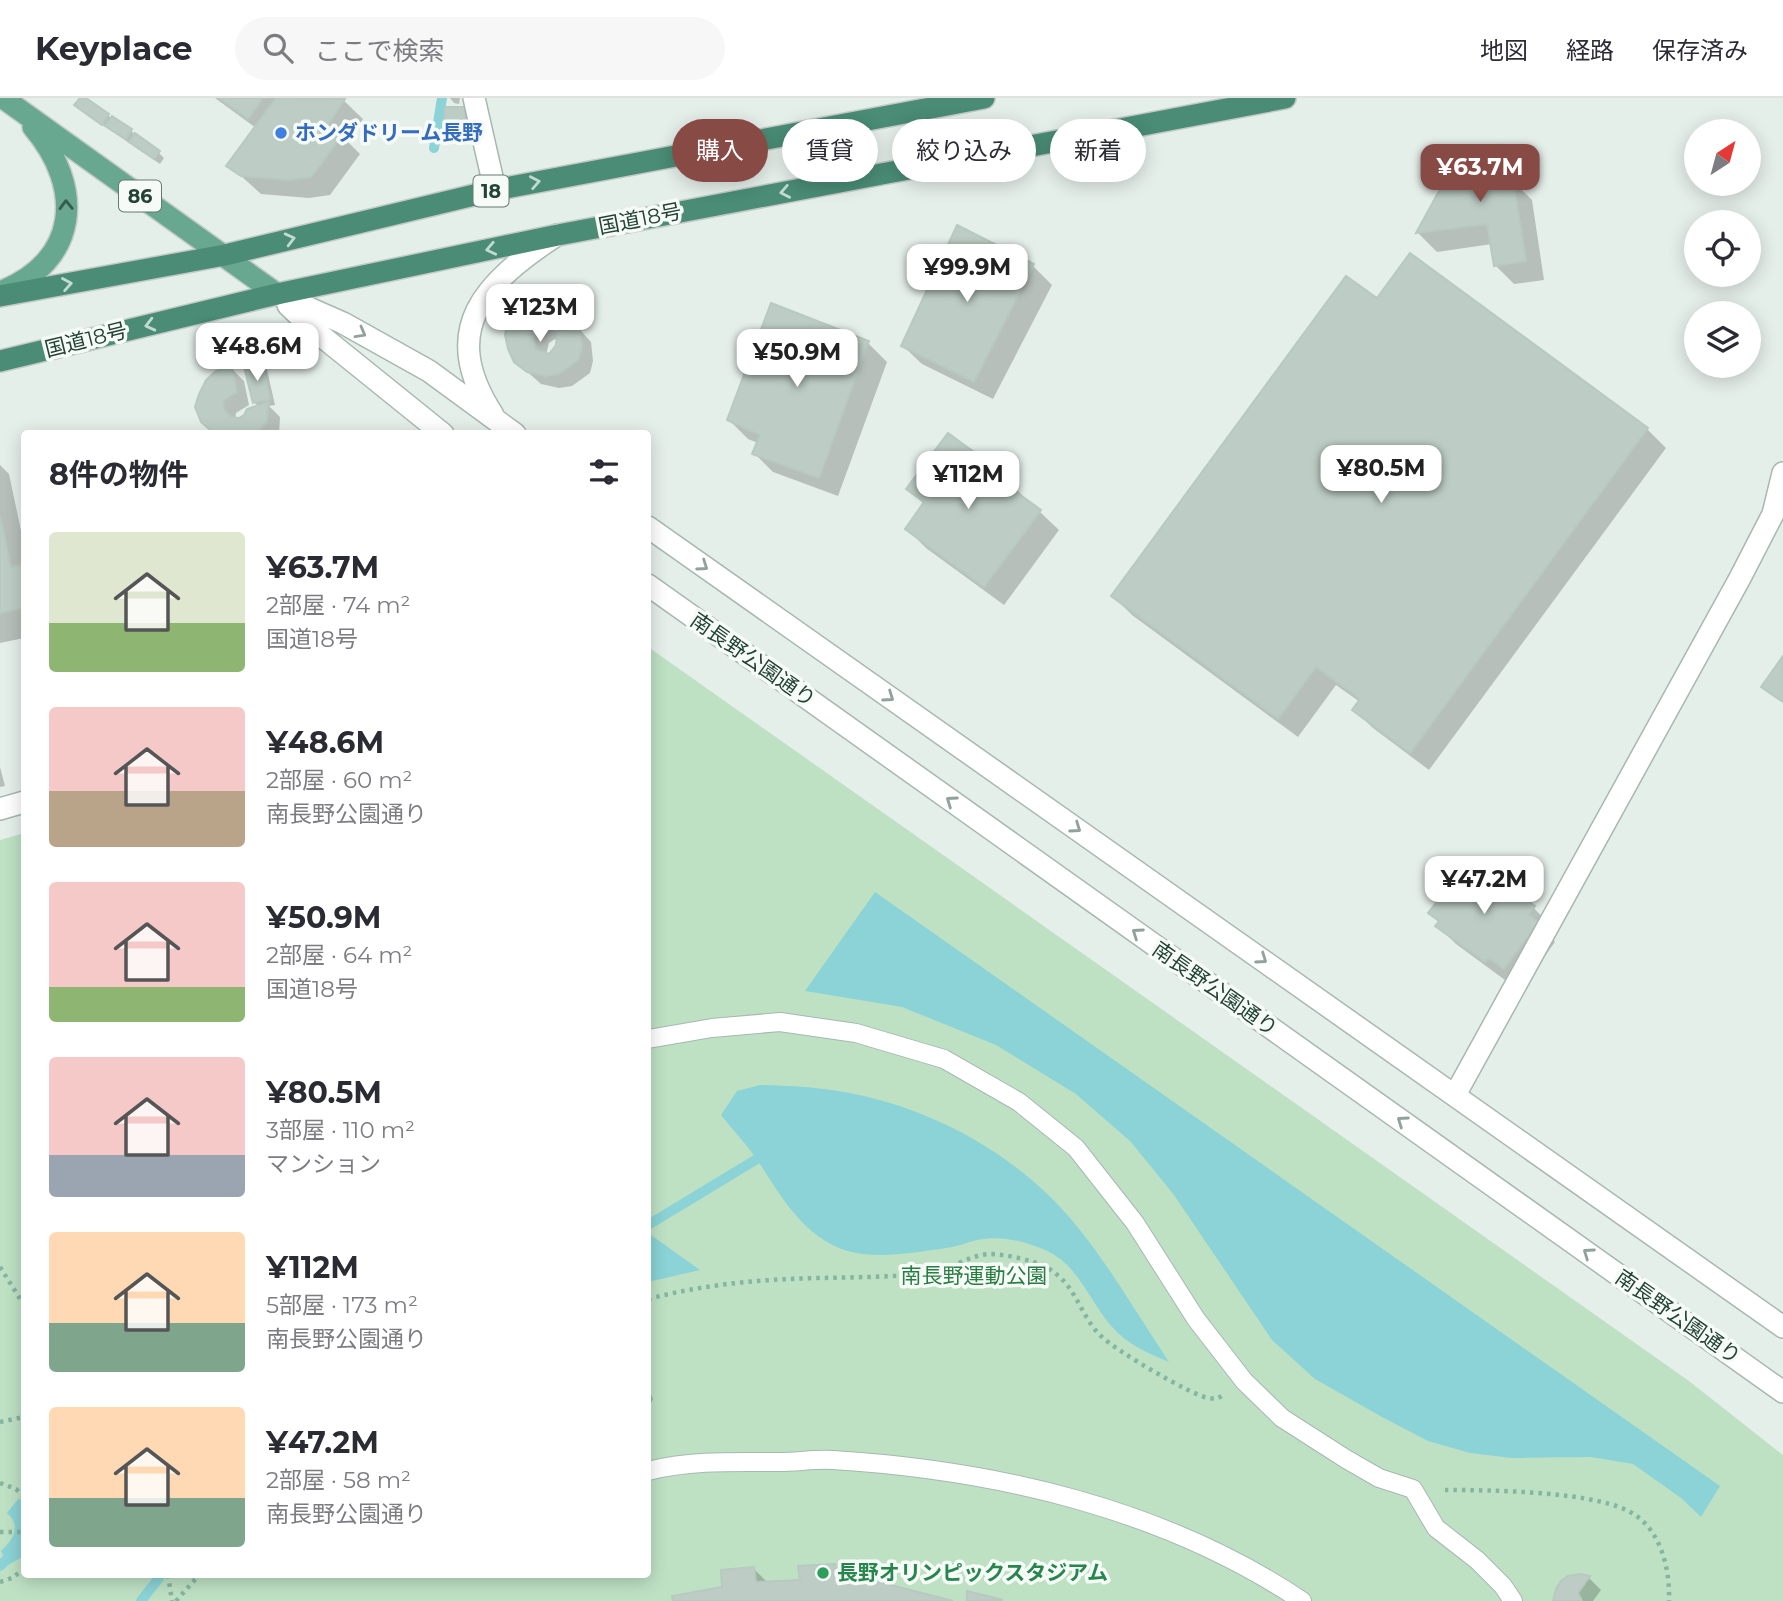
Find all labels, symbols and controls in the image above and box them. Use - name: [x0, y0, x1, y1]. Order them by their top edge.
- search box: [235, 17, 725, 80]
- text: Keyplace: [35, 28, 193, 68]
- icon: search: [259, 29, 297, 67]
- text: ここで検索: [315, 35, 445, 67]
- text: 地図: [1480, 36, 1528, 65]
- text: 経路: [1566, 36, 1614, 65]
- text: 保存済み: [1652, 36, 1748, 65]
- chip: 購入: [672, 119, 768, 182]
- chip: 賃貸: [782, 119, 878, 182]
- chip: 絞り込み: [892, 119, 1036, 182]
- chip: 新着: [1050, 119, 1146, 182]
- north arrow: [1684, 119, 1760, 196]
- map controls: [1684, 119, 1761, 378]
- place label: ホンダドリーム長野: [295, 120, 483, 145]
- marker: ホンダドリーム長野: [273, 125, 289, 141]
- pin: ¥63.7M: [1423, 144, 1537, 204]
- text: ¥63.7M: [1437, 153, 1523, 181]
- one-way arrow: [530, 175, 541, 190]
- road number: 18: [474, 176, 508, 206]
- road number: 86: [119, 180, 161, 212]
- one-way arrow: [779, 184, 790, 199]
- street label: 国道18号: [596, 198, 684, 239]
- one-way arrow: [59, 199, 74, 210]
- button: locate: [1684, 210, 1761, 287]
- one-way arrow: [284, 233, 296, 248]
- one-way arrow: [485, 240, 497, 255]
- pin: ¥99.9M: [910, 244, 1024, 304]
- text: ¥99.9M: [923, 253, 1011, 281]
- one-way arrow: [61, 277, 73, 292]
- pin: ¥123M: [491, 285, 589, 344]
- text: ¥123M: [502, 293, 578, 321]
- button: layers: [1684, 301, 1761, 378]
- street label: 国道18号: [42, 317, 130, 362]
- one-way arrow: [144, 317, 156, 331]
- pin: ¥48.6M: [200, 324, 314, 383]
- one-way arrow: [353, 325, 366, 338]
- pin: ¥50.9M: [740, 330, 854, 389]
- text: ¥48.6M: [212, 332, 302, 360]
- text: ¥50.9M: [753, 338, 841, 366]
- pin: ¥80.5M: [1324, 446, 1438, 505]
- pin: ¥112M: [919, 452, 1017, 511]
- icon: filters: [585, 453, 623, 491]
- text: ¥80.5M: [1337, 454, 1425, 482]
- text: 8件の物件: [49, 456, 189, 493]
- text: ¥112M: [932, 460, 1004, 488]
- text: ¥63.7M: [266, 549, 379, 586]
- one-way arrow: [695, 558, 708, 571]
- icon: home: [105, 560, 189, 644]
- text: 2部屋 · 74 m²: [266, 591, 411, 619]
- street label: 南長野公園通り: [686, 607, 821, 712]
- text: 国道18号: [266, 625, 358, 653]
- one-way arrow: [881, 689, 894, 701]
- text: ¥48.6M: [266, 724, 384, 761]
- icon: home: [105, 735, 189, 819]
- text: 2部屋 · 60 m²: [266, 766, 412, 794]
- one-way arrow: [946, 797, 959, 809]
- text: 南長野公園通り: [266, 800, 427, 828]
- one-way arrow: [1068, 820, 1081, 832]
- pin: ¥47.2M: [1427, 856, 1541, 916]
- text: ¥47.2M: [1441, 865, 1527, 893]
- text: ¥50.9M: [266, 899, 382, 936]
- icon: home: [105, 910, 189, 994]
- one-way arrow: [1132, 929, 1145, 941]
- street label: 南長野公園通り: [1148, 936, 1283, 1041]
- text: 2部屋 · 64 m²: [266, 941, 412, 969]
- one-way arrow: [1254, 951, 1267, 963]
- text: 国道18号: [266, 975, 358, 1003]
- text: ¥80.5M: [266, 1074, 382, 1111]
- icon: home: [105, 1085, 189, 1169]
- text: 3部屋 · 110 m²: [266, 1116, 415, 1144]
- one-way arrow: [1397, 1117, 1410, 1129]
- text: マンション: [266, 1150, 381, 1178]
- text: ¥112M: [266, 1249, 359, 1286]
- one-way arrow: [1583, 1249, 1596, 1261]
- icon: home: [105, 1260, 189, 1344]
- park label: 南長野運動公園: [901, 1263, 1048, 1288]
- street label: 南長野公園通り: [1611, 1264, 1746, 1369]
- text: 5部屋 · 173 m²: [266, 1291, 418, 1319]
- text: 南長野公園通り: [266, 1325, 427, 1353]
- text: ¥47.2M: [266, 1424, 379, 1461]
- icon: home: [105, 1435, 189, 1519]
- text: 2部屋 · 58 m²: [266, 1466, 411, 1494]
- text: 南長野公園通り: [266, 1500, 427, 1528]
- place label: 長野オリンピックスタジアム: [837, 1560, 1108, 1585]
- marker: 長野オリンピックスタジアム: [815, 1565, 831, 1581]

